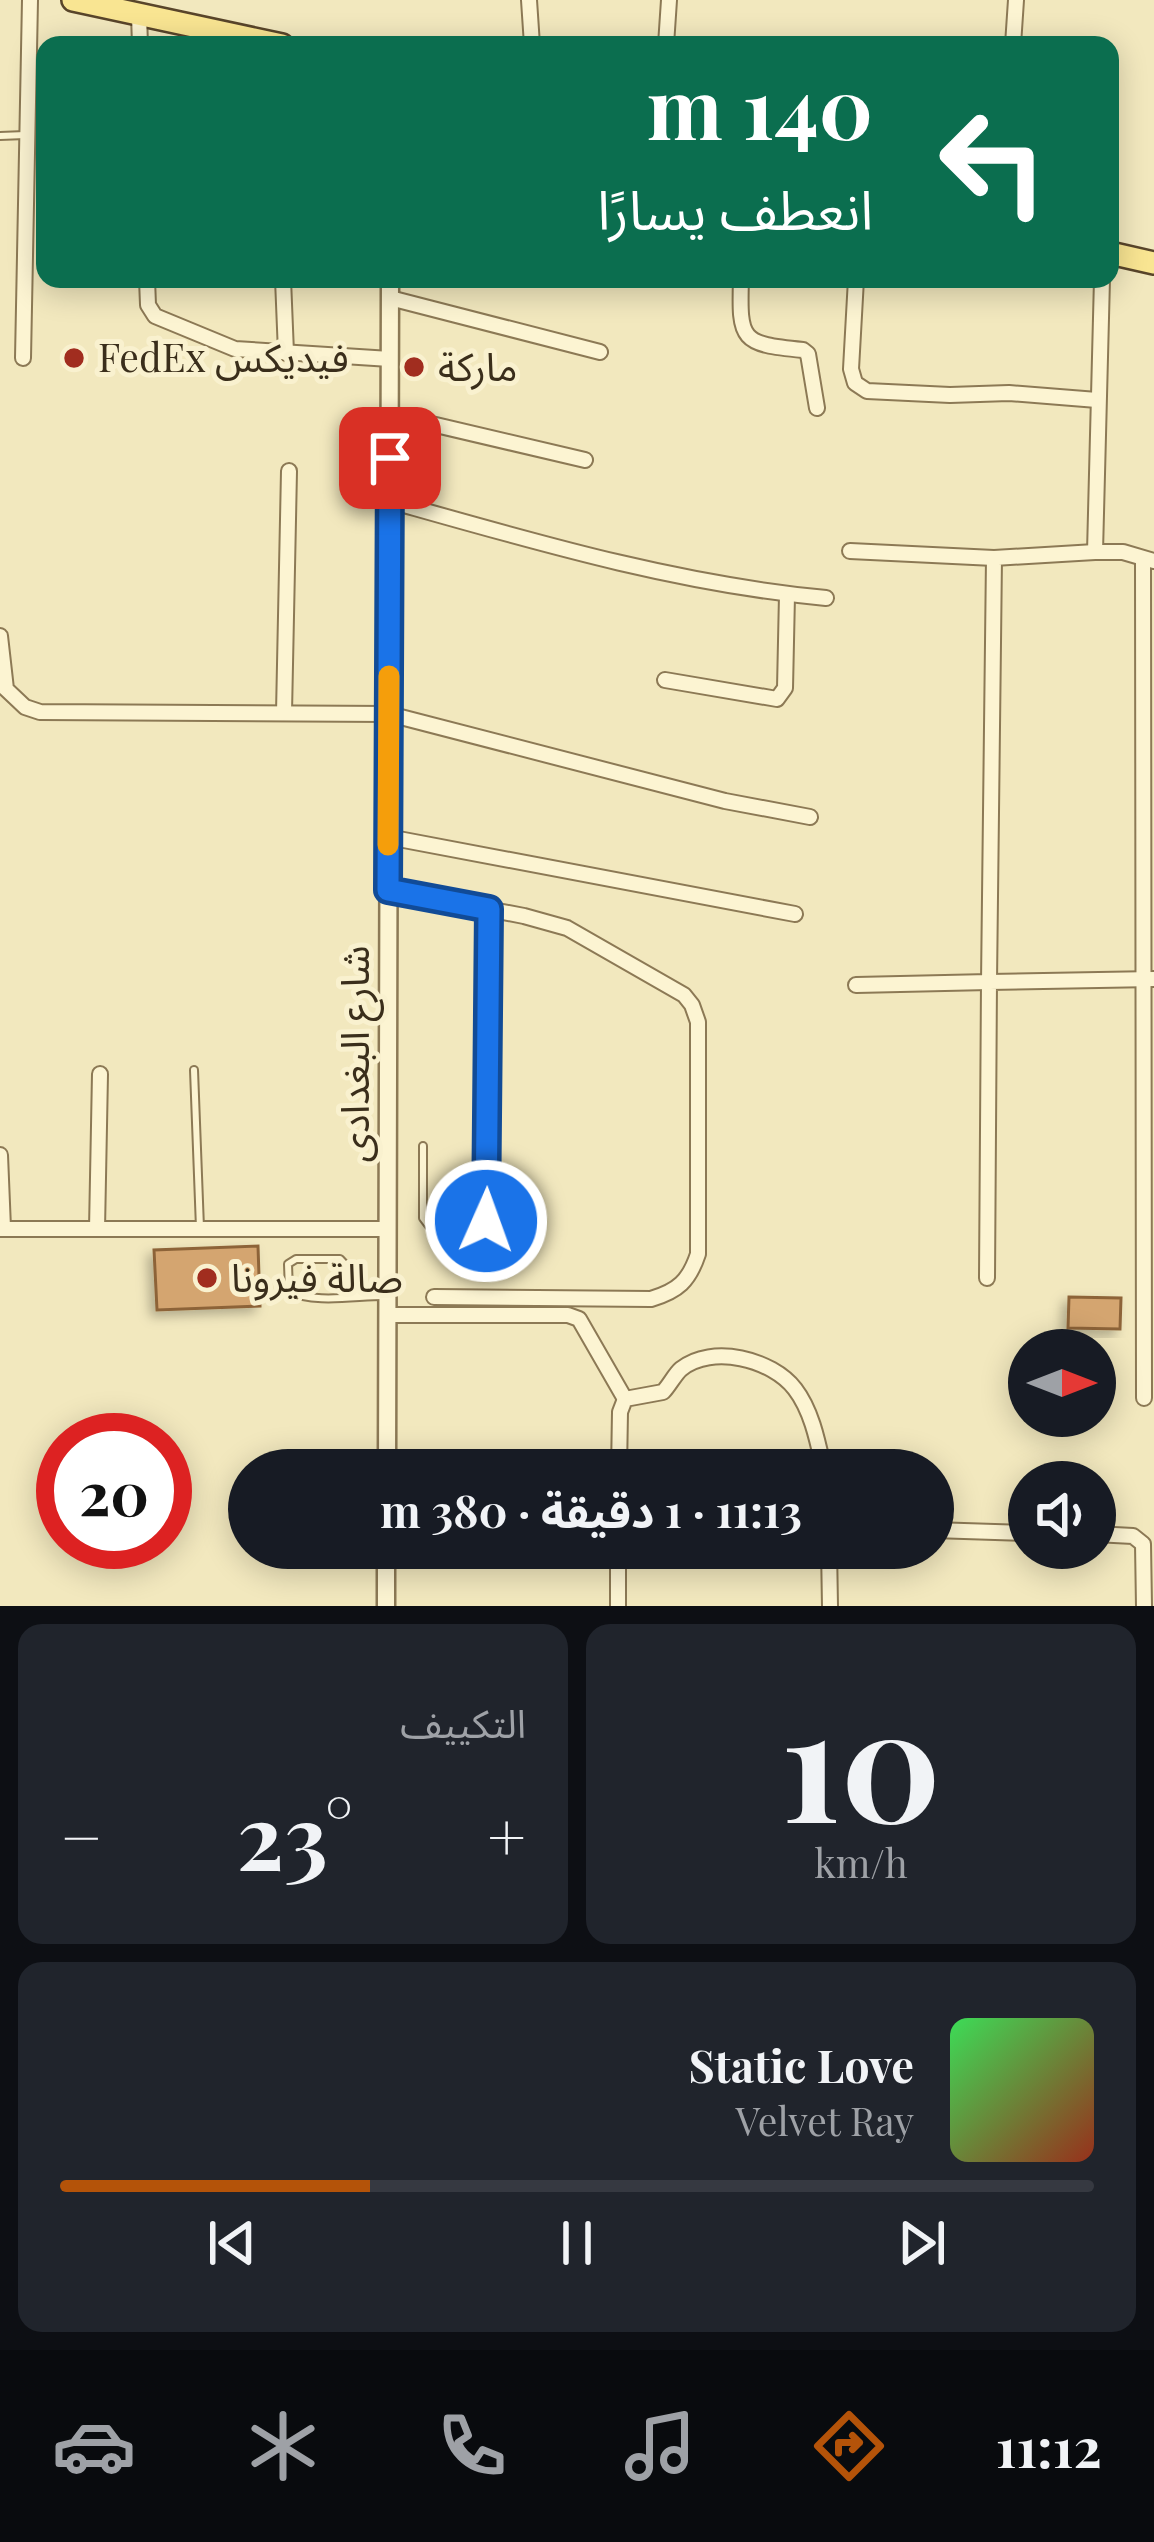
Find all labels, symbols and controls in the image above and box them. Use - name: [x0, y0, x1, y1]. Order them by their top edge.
- text: 140 m: [647, 49, 873, 161]
- icon: left: [915, 84, 1071, 240]
- text: انعطف يسارًا: [597, 172, 873, 244]
- place label: FedEx فيديكس: [98, 330, 349, 382]
- place label: ماركة: [438, 339, 518, 391]
- marker: FedEx فيديكس: [61, 345, 87, 371]
- marker: ماركة: [401, 354, 427, 380]
- pin: [339, 407, 441, 509]
- icon: arrive: [357, 425, 423, 491]
- street label: شارع البغدادى: [327, 945, 384, 1163]
- position arrow: [423, 1158, 549, 1284]
- place label: صالة فيرونا: [231, 1250, 403, 1302]
- marker: صالة فيرونا: [194, 1265, 220, 1291]
- north arrow: [1008, 1329, 1116, 1437]
- map controls: [1008, 1329, 1116, 1569]
- speed limit sign: 20: [36, 1413, 192, 1569]
- button: sound: [1008, 1461, 1116, 1569]
- text: 11:13 · 1 دقيقة · 380 m: [380, 1479, 802, 1539]
- text: 10: [781, 1654, 941, 1862]
- text: التكييف: [400, 1696, 526, 1748]
- text: 23°: [237, 1774, 353, 1894]
- text: −: [60, 1791, 103, 1879]
- text: +: [487, 1791, 526, 1879]
- text: km/h: [814, 1836, 908, 1888]
- text: Static Love: [689, 2034, 914, 2094]
- text: Velvet Ray: [735, 2094, 914, 2146]
- icon: previous: [199, 2210, 265, 2276]
- icon: pause: [544, 2210, 610, 2276]
- icon: next: [889, 2210, 955, 2276]
- icon: car: [52, 2404, 136, 2488]
- icon: climate: [241, 2404, 325, 2488]
- icon: phone: [430, 2404, 514, 2488]
- icon: music: [618, 2404, 702, 2488]
- icon: directions: [807, 2404, 891, 2488]
- text: 11:12: [996, 2410, 1102, 2482]

